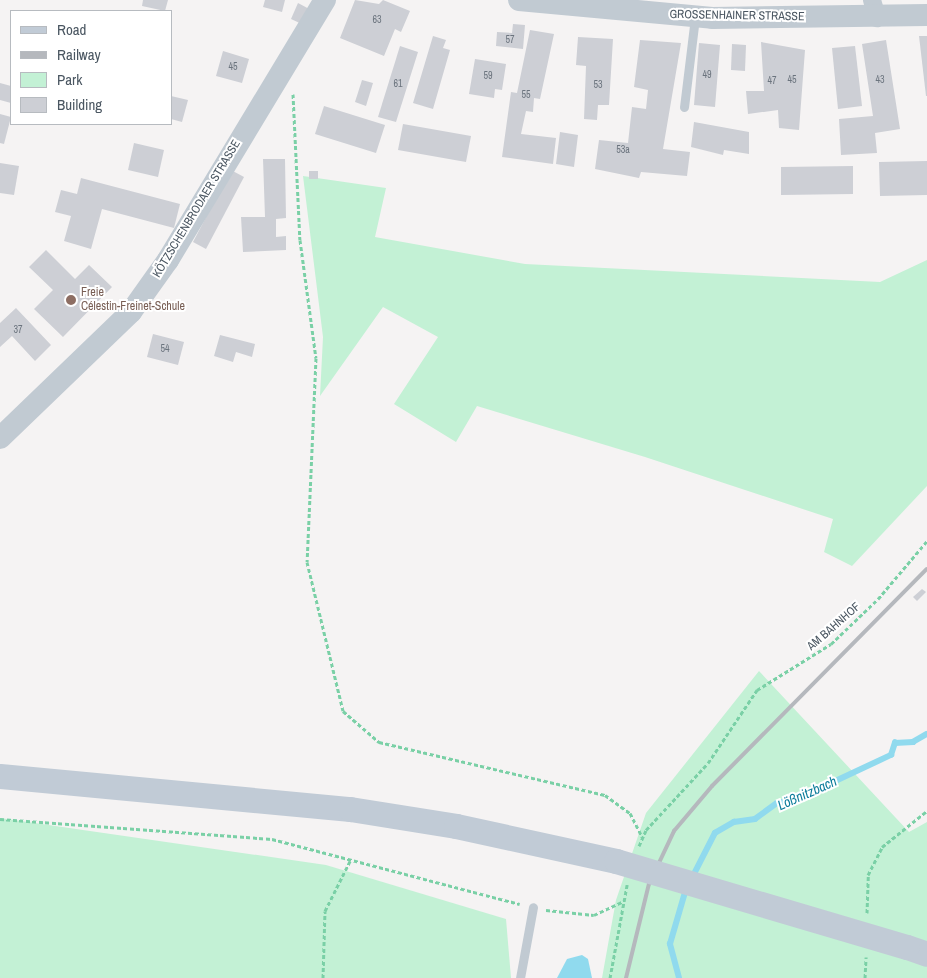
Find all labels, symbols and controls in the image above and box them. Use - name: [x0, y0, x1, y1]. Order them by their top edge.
- street label: GROSSENHAINER STRASSE: [669, 8, 805, 24]
- legend: [10, 10, 172, 125]
- house number: 63: [372, 14, 382, 26]
- text: Road: [57, 19, 86, 40]
- house number: 57: [505, 34, 515, 46]
- text: Railway: [57, 44, 101, 65]
- house number: 45: [228, 61, 238, 73]
- text: Park: [57, 69, 82, 90]
- house number: 49: [702, 69, 712, 81]
- house number: 59: [483, 70, 493, 82]
- house number: 45: [787, 74, 797, 86]
- house number: 43: [875, 74, 885, 86]
- house number: 47: [767, 75, 777, 87]
- house number: 61: [393, 78, 403, 90]
- house number: 53: [593, 79, 603, 91]
- house number: 55: [521, 89, 531, 101]
- text: Building: [57, 94, 102, 115]
- street label: KÖTZSCHENBRODAER STRASSE: [150, 138, 244, 280]
- house number: 53a: [616, 144, 630, 156]
- place label: Freie Célestin-Freinet-Schule: [81, 286, 185, 314]
- marker: Freie Célestin-Freinet-Schule: [65, 294, 77, 306]
- house number: 37: [13, 324, 23, 336]
- house number: 54: [160, 343, 170, 355]
- street label: AM BAHNHOF: [805, 600, 863, 654]
- water label: Lößnitzbach: [775, 772, 839, 814]

